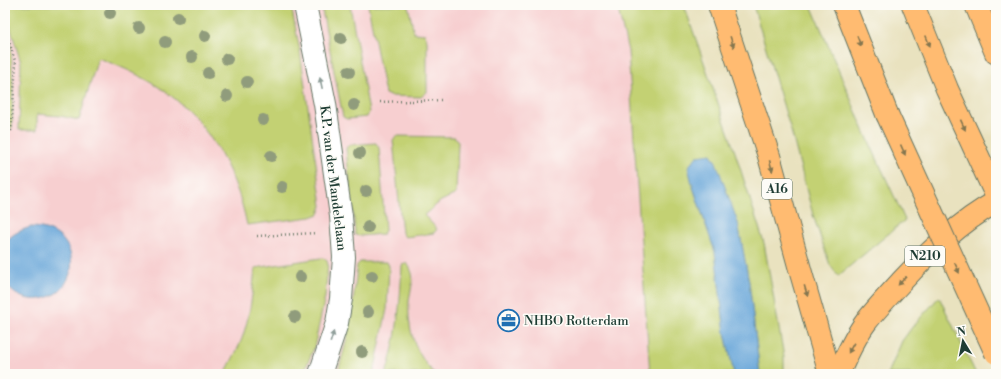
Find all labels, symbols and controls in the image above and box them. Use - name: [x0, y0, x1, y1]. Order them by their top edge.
- one-way arrow: [729, 36, 735, 48]
- one-way arrow: [856, 36, 862, 48]
- one-way arrow: [925, 36, 931, 48]
- one-way arrow: [317, 77, 323, 89]
- street label: K.P. van der Mandelelaan: [316, 105, 350, 252]
- one-way arrow: [960, 119, 966, 130]
- one-way arrow: [900, 144, 907, 156]
- one-way arrow: [768, 160, 774, 172]
- road number: A16: [762, 179, 792, 199]
- road number: N210: [905, 246, 945, 266]
- one-way arrow: [954, 263, 960, 274]
- one-way arrow: [898, 276, 907, 286]
- one-way arrow: [803, 285, 809, 297]
- office icon: NHBO Rotterdam: [495, 307, 521, 333]
- place label: NHBO Rotterdam: [524, 313, 629, 329]
- north arrow: [943, 321, 983, 361]
- text: N: [956, 324, 967, 340]
- one-way arrow: [329, 331, 335, 343]
- one-way arrow: [847, 342, 854, 354]

